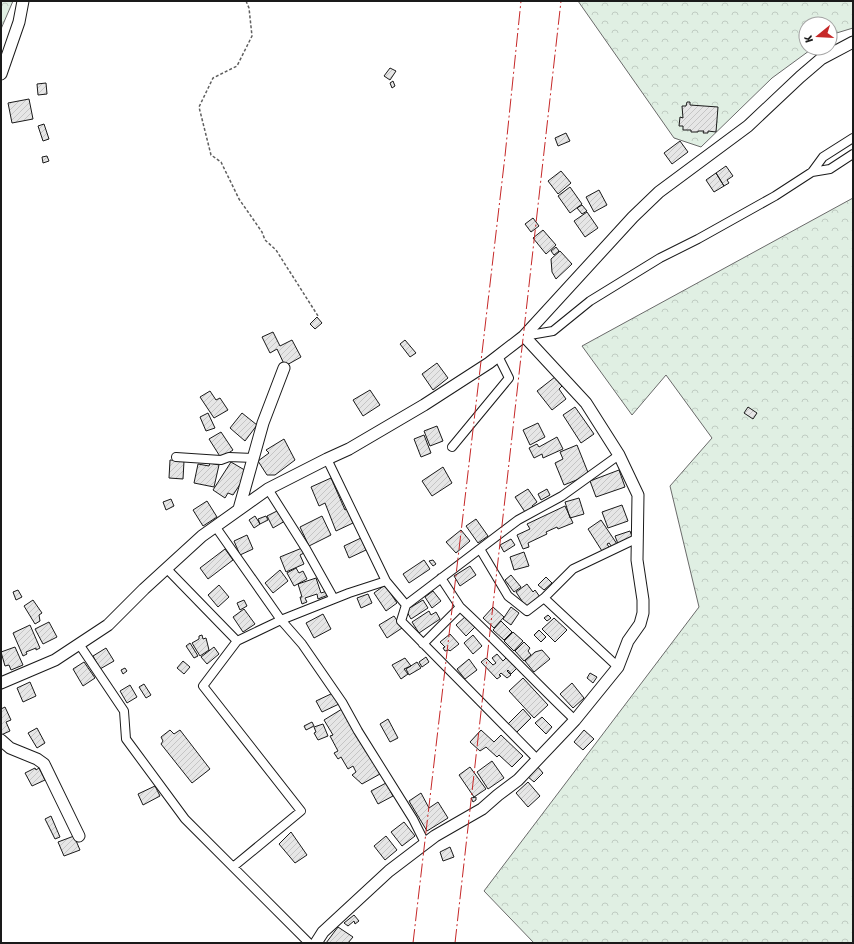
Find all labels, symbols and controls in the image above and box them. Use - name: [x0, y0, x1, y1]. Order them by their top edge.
- north arrow: [798, 16, 838, 56]
- text: K: [802, 33, 816, 44]

